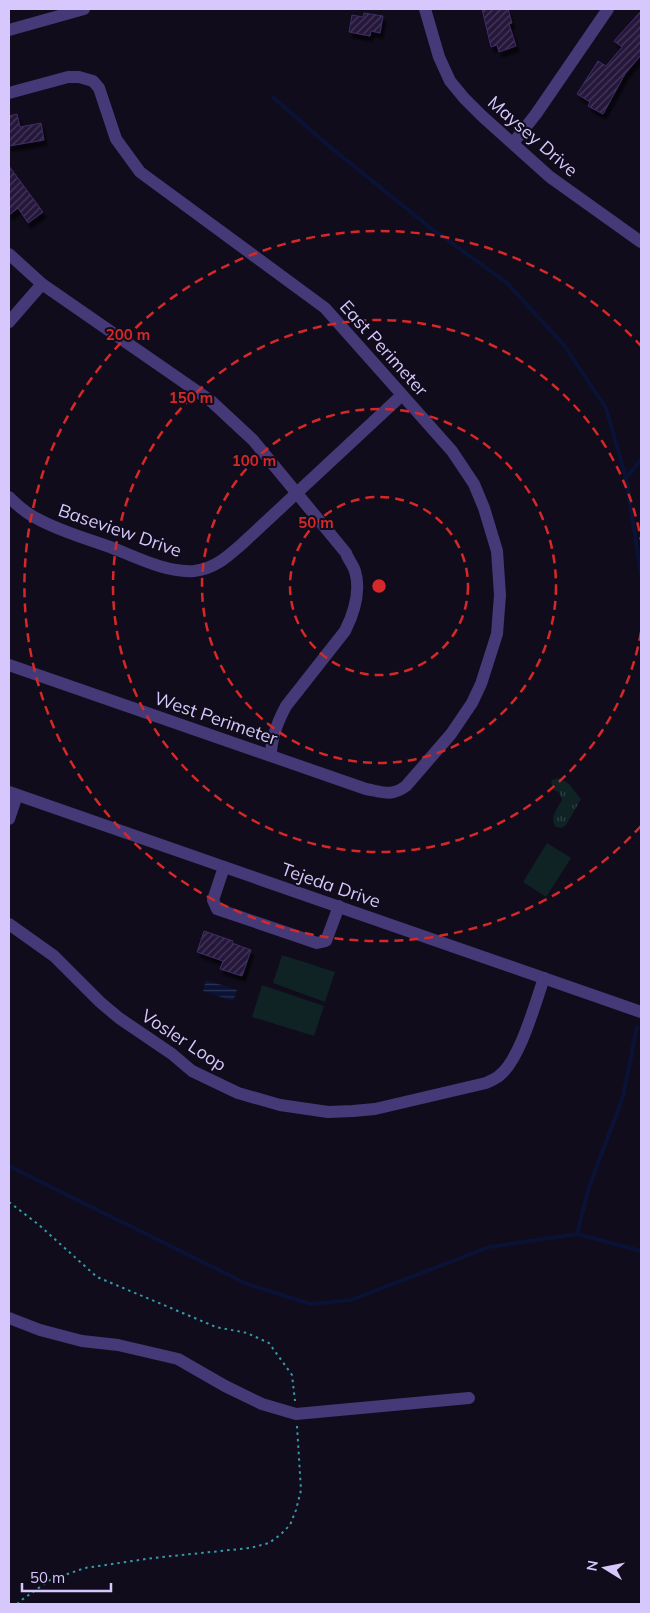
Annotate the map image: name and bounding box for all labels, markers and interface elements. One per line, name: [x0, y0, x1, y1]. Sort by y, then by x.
street label: Maysey Drive: [483, 91, 583, 181]
street label: East Perimeter: [335, 295, 433, 401]
text: 200 m: [106, 325, 150, 344]
text: 150 m: [169, 388, 213, 407]
text: 100 m: [232, 451, 276, 470]
street label: Baseview Drive: [55, 498, 185, 562]
text: 50 m: [298, 513, 334, 532]
centre of rings: [370, 577, 388, 595]
street label: West Perimeter: [151, 686, 281, 750]
street label: Tejeda Drive: [278, 857, 384, 913]
street label: Vosler Loop: [137, 1004, 231, 1076]
north arrow: [580, 1543, 630, 1593]
text: N: [582, 1559, 602, 1573]
scale bar: [22, 1560, 111, 1592]
text: 50 m: [30, 1568, 65, 1587]

